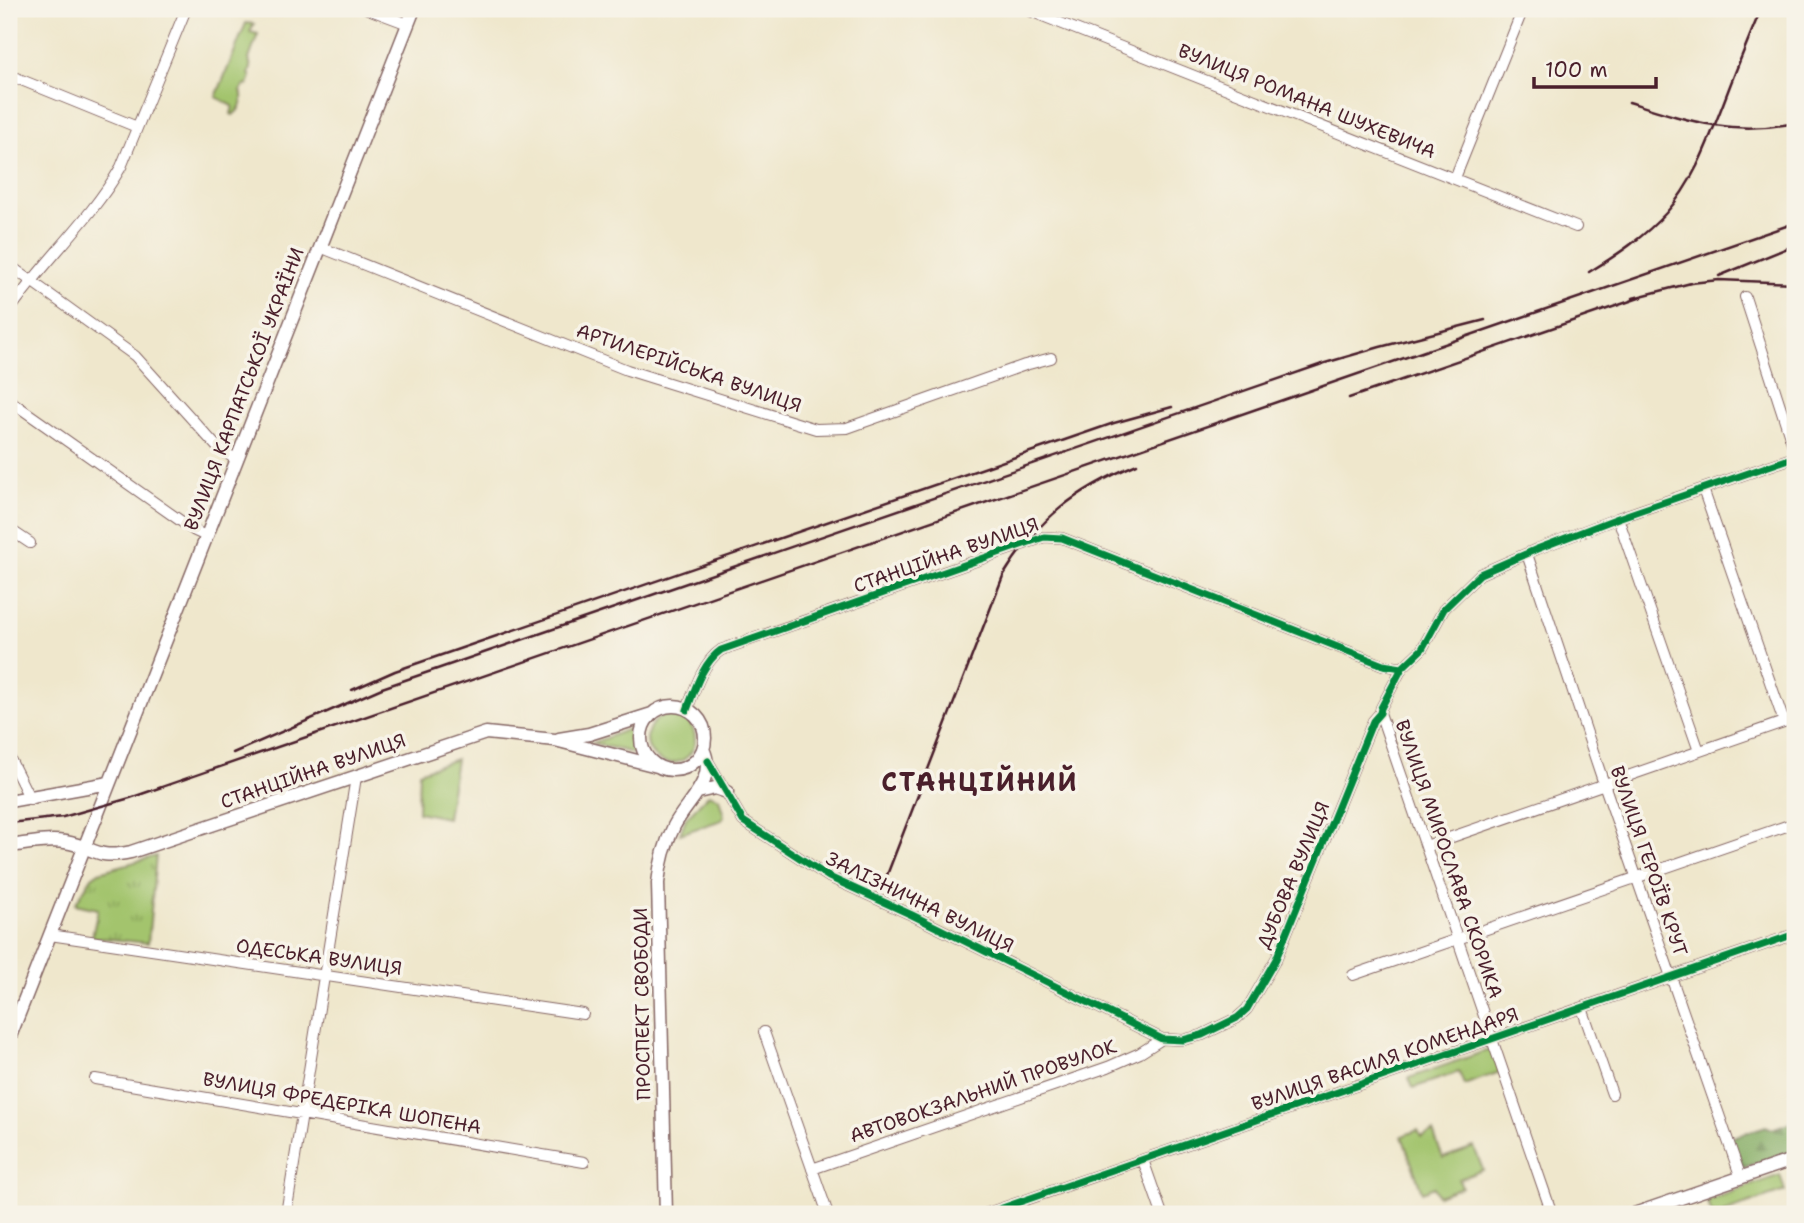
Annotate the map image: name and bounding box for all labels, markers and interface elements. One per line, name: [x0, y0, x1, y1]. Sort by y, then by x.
street label: ВУЛИЦЯ РОМАНА ШУХЕВИЧА: [1175, 38, 1440, 164]
scale bar: [1534, 46, 1657, 90]
text: 100 m: [1545, 56, 1608, 84]
street label: ВУЛИЦЯ КАРПАТСЬКОЇ УКРАЇНИ: [178, 244, 310, 534]
street label: АРТИЛЕРІЙСЬКА ВУЛИЦЯ: [573, 318, 805, 418]
street label: СТАНЦІЙНА ВУЛИЦЯ: [850, 512, 1042, 598]
street label: ВУЛИЦЯ МИРОСЛАВА СКОРИКА: [1389, 716, 1509, 1002]
street label: СТАНЦІЙНА ВУЛИЦЯ: [217, 728, 409, 814]
street label: ВУЛИЦЯ ГЕРОЇВ КРУТ: [1605, 762, 1693, 960]
district label: СТАНЦІЙНИЙ: [881, 764, 1079, 799]
street label: ДУБОВА ВУЛИЦЯ: [1251, 798, 1335, 952]
street label: ЗАЛІЗНИЧНА ВУЛИЦЯ: [822, 846, 1018, 958]
street label: ПРОСПЕКТ СВОБОДИ: [628, 907, 656, 1101]
street label: ОДЕСЬКА ВУЛИЦЯ: [234, 933, 404, 981]
street label: ВУЛИЦЯ ВАСИЛЯ КОМЕНДАРЯ: [1248, 1001, 1522, 1117]
street label: АВТОВОКЗАЛЬНИЙ ПРОВУЛОК: [846, 1033, 1120, 1149]
street label: ВУЛИЦЯ ФРЕДЕРІКА ШОПЕНА: [201, 1066, 483, 1140]

